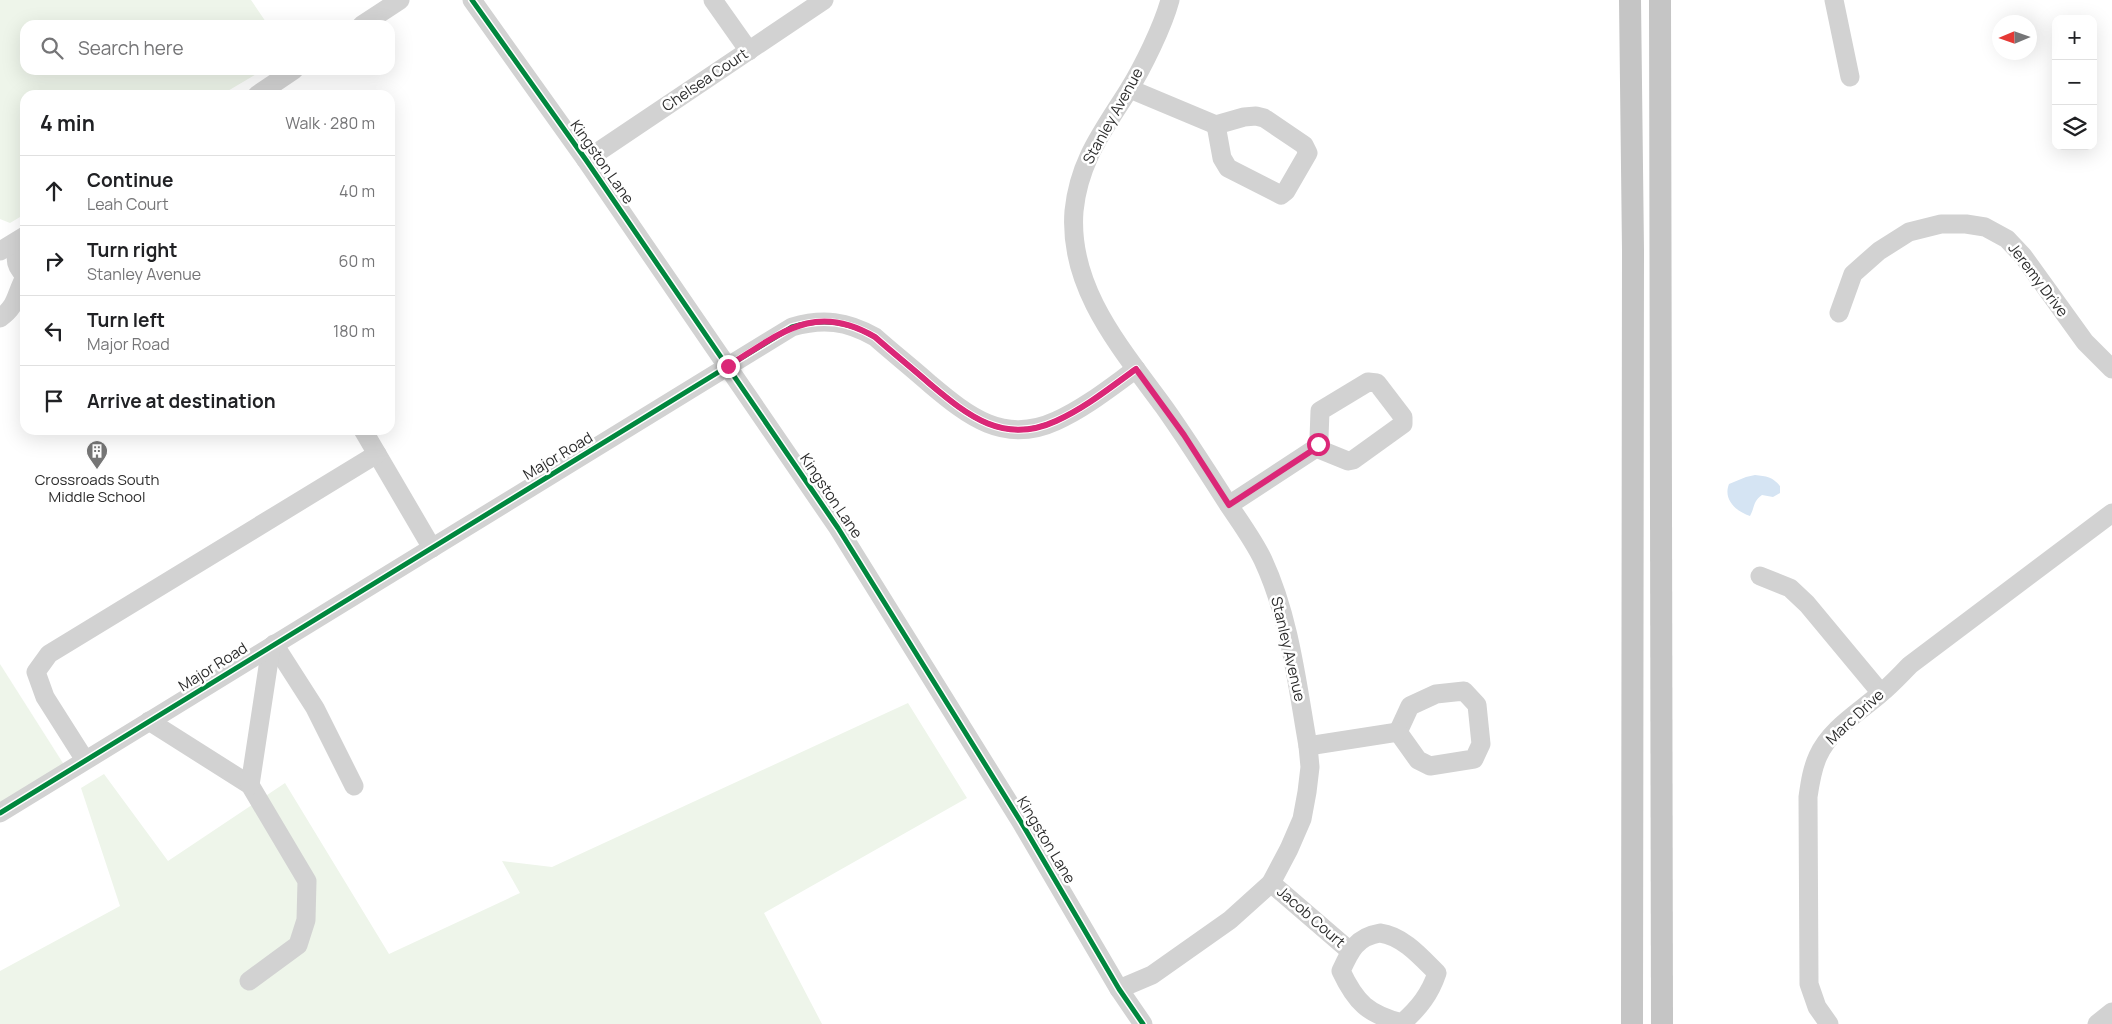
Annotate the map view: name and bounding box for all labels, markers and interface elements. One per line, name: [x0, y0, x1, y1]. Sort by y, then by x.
north arrow: [1992, 15, 2037, 60]
map controls: [2052, 15, 2097, 150]
button: +: [2052, 15, 2097, 60]
search box: [20, 20, 395, 75]
icon: search: [38, 34, 66, 62]
text: Search here: [78, 35, 184, 61]
street label: Chelsea Court: [658, 43, 752, 116]
button: −: [2052, 60, 2097, 105]
street label: Stanley Avenue: [1077, 64, 1148, 168]
button: layers: [2052, 105, 2097, 150]
text: 4 min: [40, 109, 95, 137]
text: Walk · 280 m: [285, 112, 375, 134]
street label: Kingston Lane: [566, 115, 639, 208]
text: Continue: [87, 167, 173, 193]
icon: ahead: [40, 177, 68, 205]
text: 40 m: [339, 180, 375, 202]
text: Leah Court: [87, 193, 169, 215]
text: Turn right: [87, 237, 177, 263]
street label: Jeremy Drive: [2004, 238, 2073, 321]
icon: right: [40, 247, 68, 275]
text: 60 m: [339, 250, 375, 272]
text: Stanley Avenue: [87, 263, 201, 285]
text: Turn left: [87, 307, 165, 333]
icon: left: [40, 317, 68, 345]
text: 180 m: [333, 320, 375, 342]
text: Major Road: [87, 333, 170, 355]
route end: [717, 355, 740, 378]
icon: arrive: [40, 387, 68, 415]
text: Arrive at destination: [87, 388, 276, 414]
street label: Major Road: [519, 427, 596, 485]
route start: [1307, 433, 1330, 456]
building icon: Crossroads South Middle School: [85, 439, 109, 470]
street label: Kingston Lane: [795, 449, 868, 542]
place label: Crossroads South Middle School: [35, 469, 159, 507]
street label: Stanley Avenue: [1266, 594, 1311, 704]
street label: Major Road: [174, 637, 251, 696]
street label: Marc Drive: [1821, 684, 1889, 749]
street label: Kingston Lane: [1012, 792, 1081, 887]
street label: Jacob Court: [1273, 881, 1350, 952]

